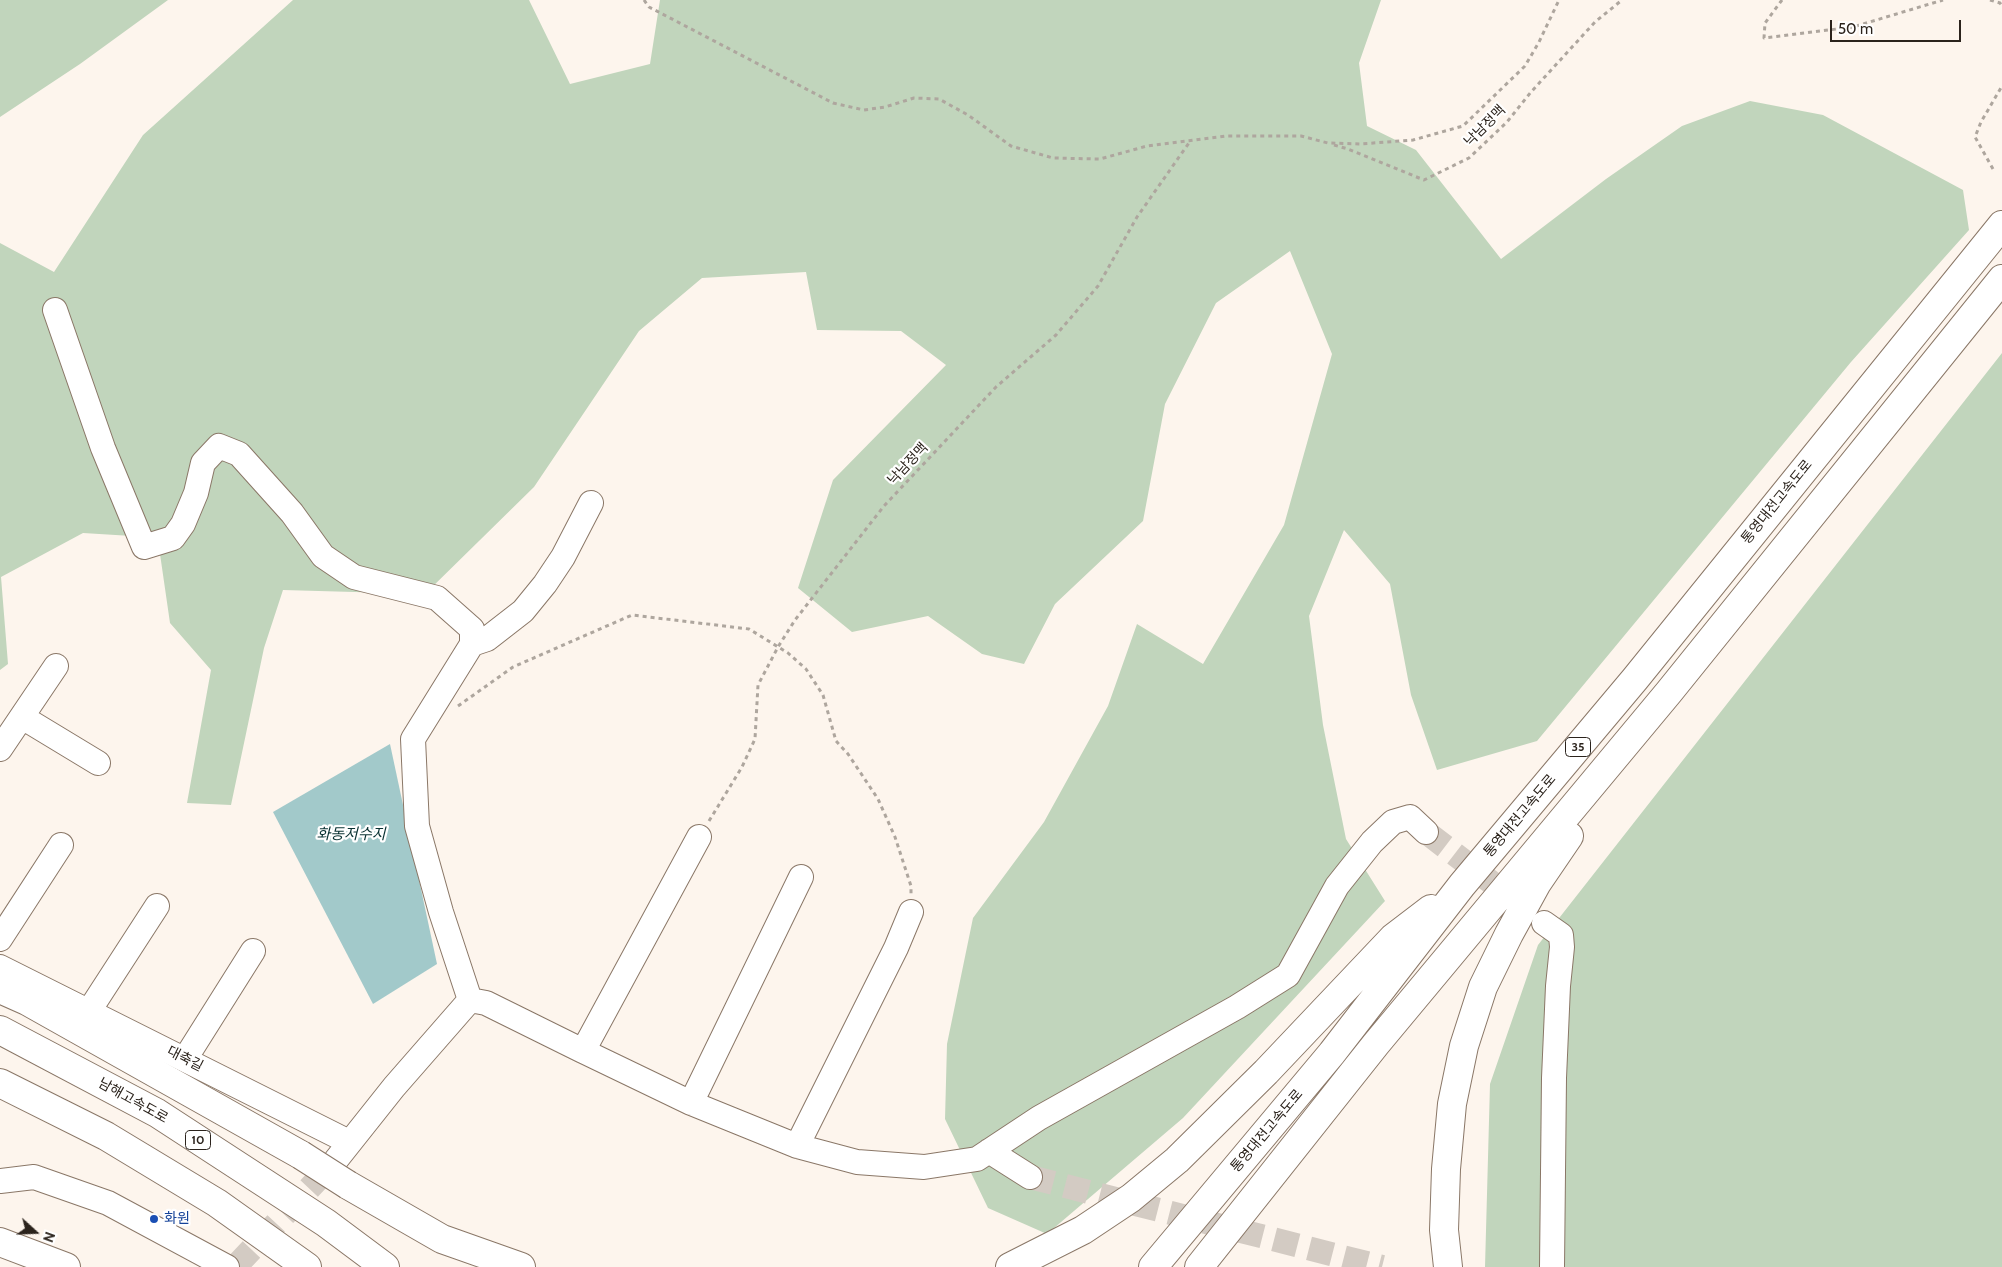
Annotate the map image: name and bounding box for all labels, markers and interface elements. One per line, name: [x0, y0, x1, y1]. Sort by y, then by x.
scale bar: [1832, 10, 1963, 42]
text: 50 m: [1838, 20, 1873, 38]
street label: 낙남정맥: [1461, 102, 1509, 150]
street label: 낙남정맥: [884, 439, 932, 489]
street label: 통영대전고속도로: [1738, 457, 1816, 547]
road number: 35: [1566, 738, 1590, 756]
street label: 통영대전고속도로: [1480, 771, 1560, 861]
water label: 화동저수지: [317, 826, 385, 844]
street label: 대축길: [164, 1043, 206, 1075]
street label: 남해고속도로: [95, 1075, 171, 1127]
street label: 통영대전고속도로: [1227, 1086, 1307, 1176]
road number: 10: [186, 1130, 210, 1150]
north arrow: [10, 1207, 60, 1257]
place label: 화원: [164, 1211, 190, 1227]
marker: 화원: [148, 1213, 160, 1225]
text: N: [39, 1229, 59, 1245]

